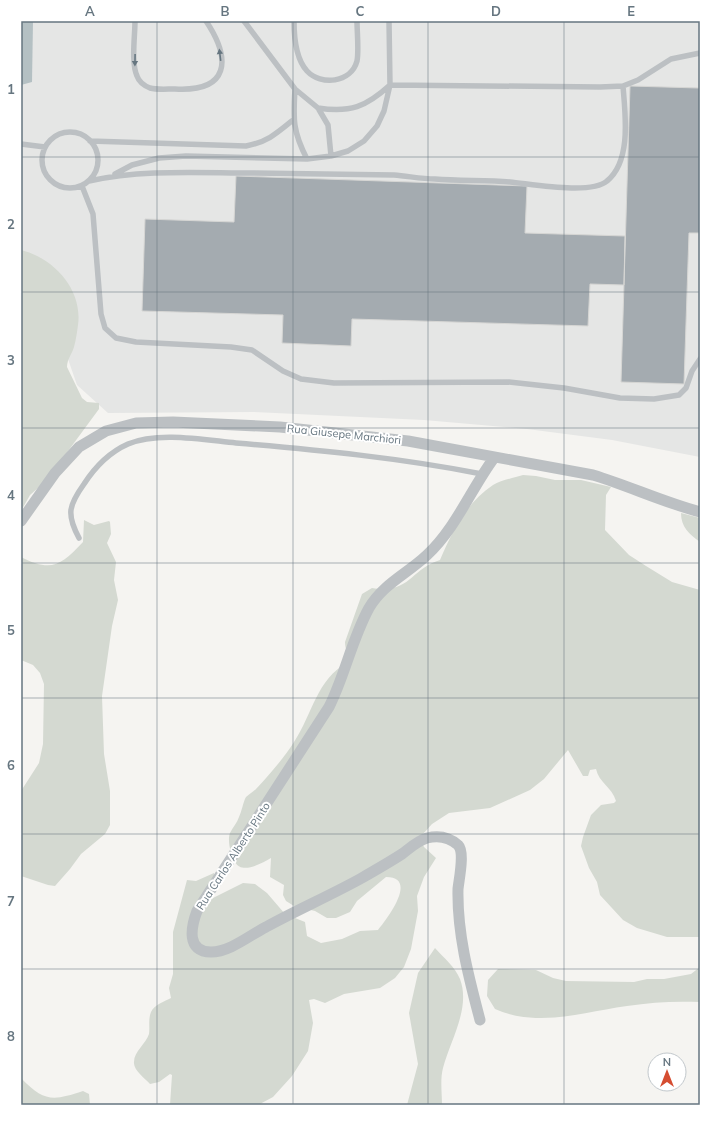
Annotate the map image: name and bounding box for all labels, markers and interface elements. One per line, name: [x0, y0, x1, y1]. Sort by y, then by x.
text: A: [85, 3, 95, 19]
text: B: [221, 3, 230, 19]
text: C: [356, 3, 365, 19]
text: D: [491, 3, 501, 19]
text: E: [627, 3, 635, 19]
one-way arrow: [217, 49, 223, 61]
one-way arrow: [132, 54, 138, 67]
text: 1: [7, 81, 15, 97]
text: 2: [7, 216, 15, 232]
text: 3: [7, 352, 15, 368]
street label: Rua Giusepe Marchiori: [286, 421, 402, 447]
text: 4: [7, 487, 15, 503]
text: 5: [7, 622, 15, 638]
text: 6: [7, 757, 15, 773]
street label: Rua Carlos Alberto Pinto: [193, 800, 273, 912]
text: 7: [7, 893, 15, 909]
text: 8: [7, 1028, 15, 1044]
north arrow: [647, 1052, 687, 1092]
text: N: [663, 1055, 671, 1069]

